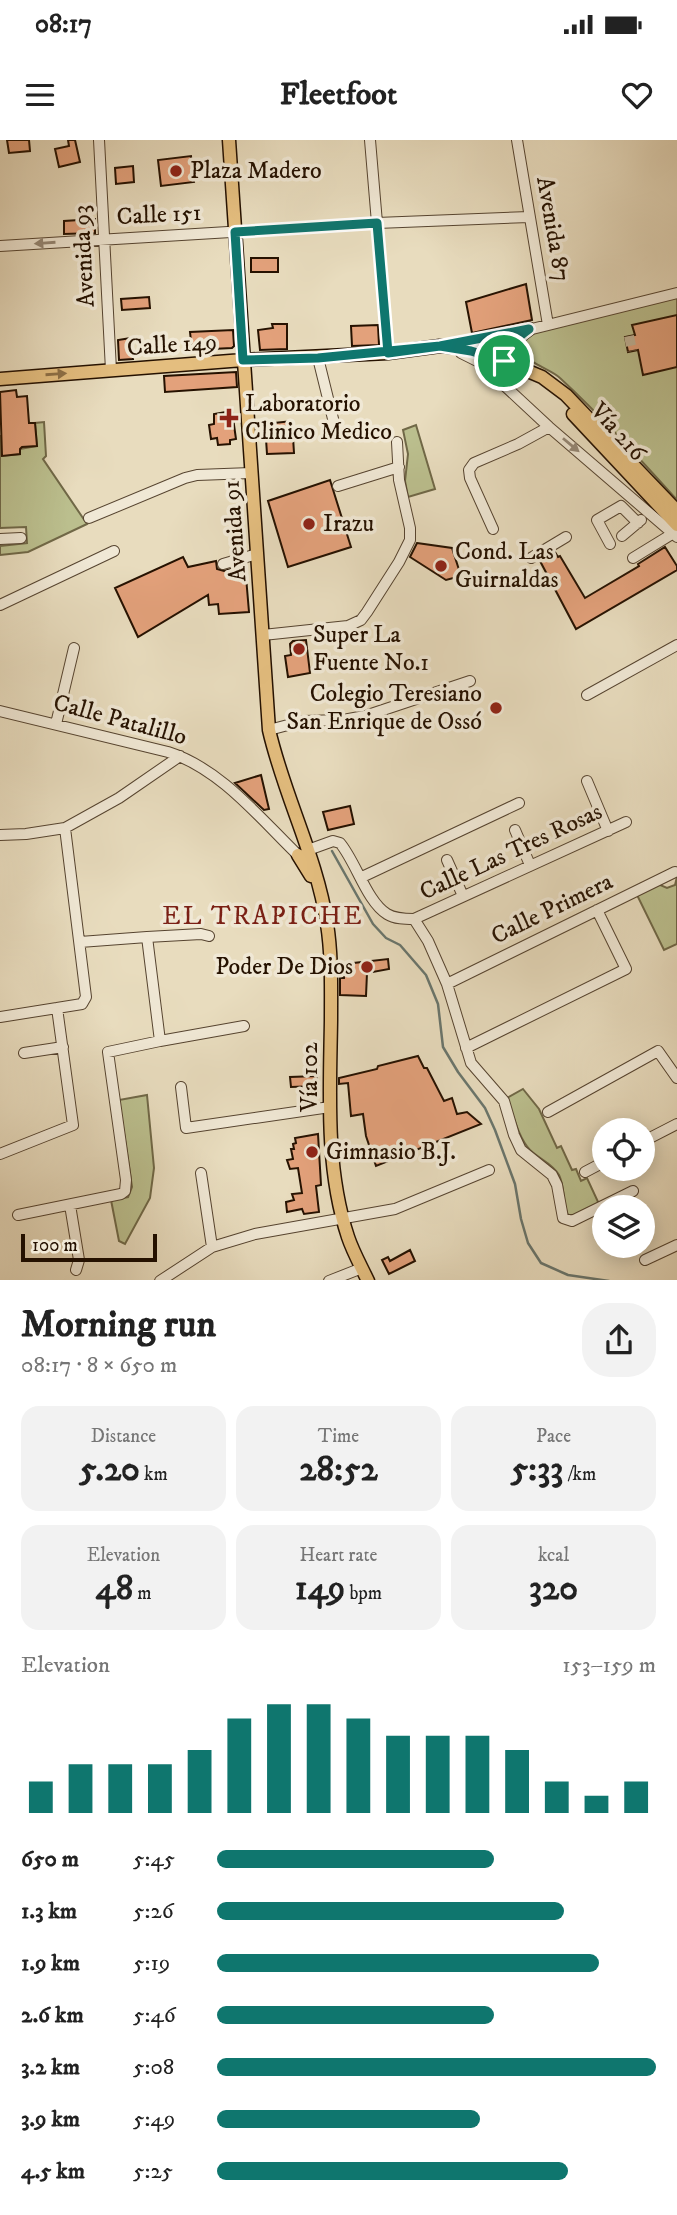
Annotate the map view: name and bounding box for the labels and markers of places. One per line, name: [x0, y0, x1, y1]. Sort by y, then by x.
place label: Plaza Madero: [190, 156, 322, 186]
marker: Plaza Madero: [168, 163, 184, 179]
pin: [474, 331, 534, 391]
place label: Laboratorio Clinico Medico: [245, 389, 392, 447]
marker: Laboratorio Clinico Medico: [219, 408, 239, 428]
place label: Irazu: [323, 509, 374, 539]
marker: Irazu: [301, 516, 317, 532]
place label: Cond. Las Guirnaldas: [455, 537, 559, 595]
marker: Cond. Las Guirnaldas: [433, 558, 449, 574]
place label: Super La Fuente No.1: [313, 620, 429, 678]
marker: Super La Fuente No.1: [291, 641, 307, 657]
place label: Colegio Teresiano San Enrique de Ossó: [287, 679, 482, 737]
marker: Colegio Teresiano San Enrique de Ossó: [488, 700, 504, 716]
place label: Poder De Dios: [215, 952, 353, 982]
marker: Poder De Dios: [359, 959, 375, 975]
place label: Gimnasio B.J.: [326, 1137, 456, 1167]
marker: Gimnasio B.J.: [304, 1144, 320, 1160]

